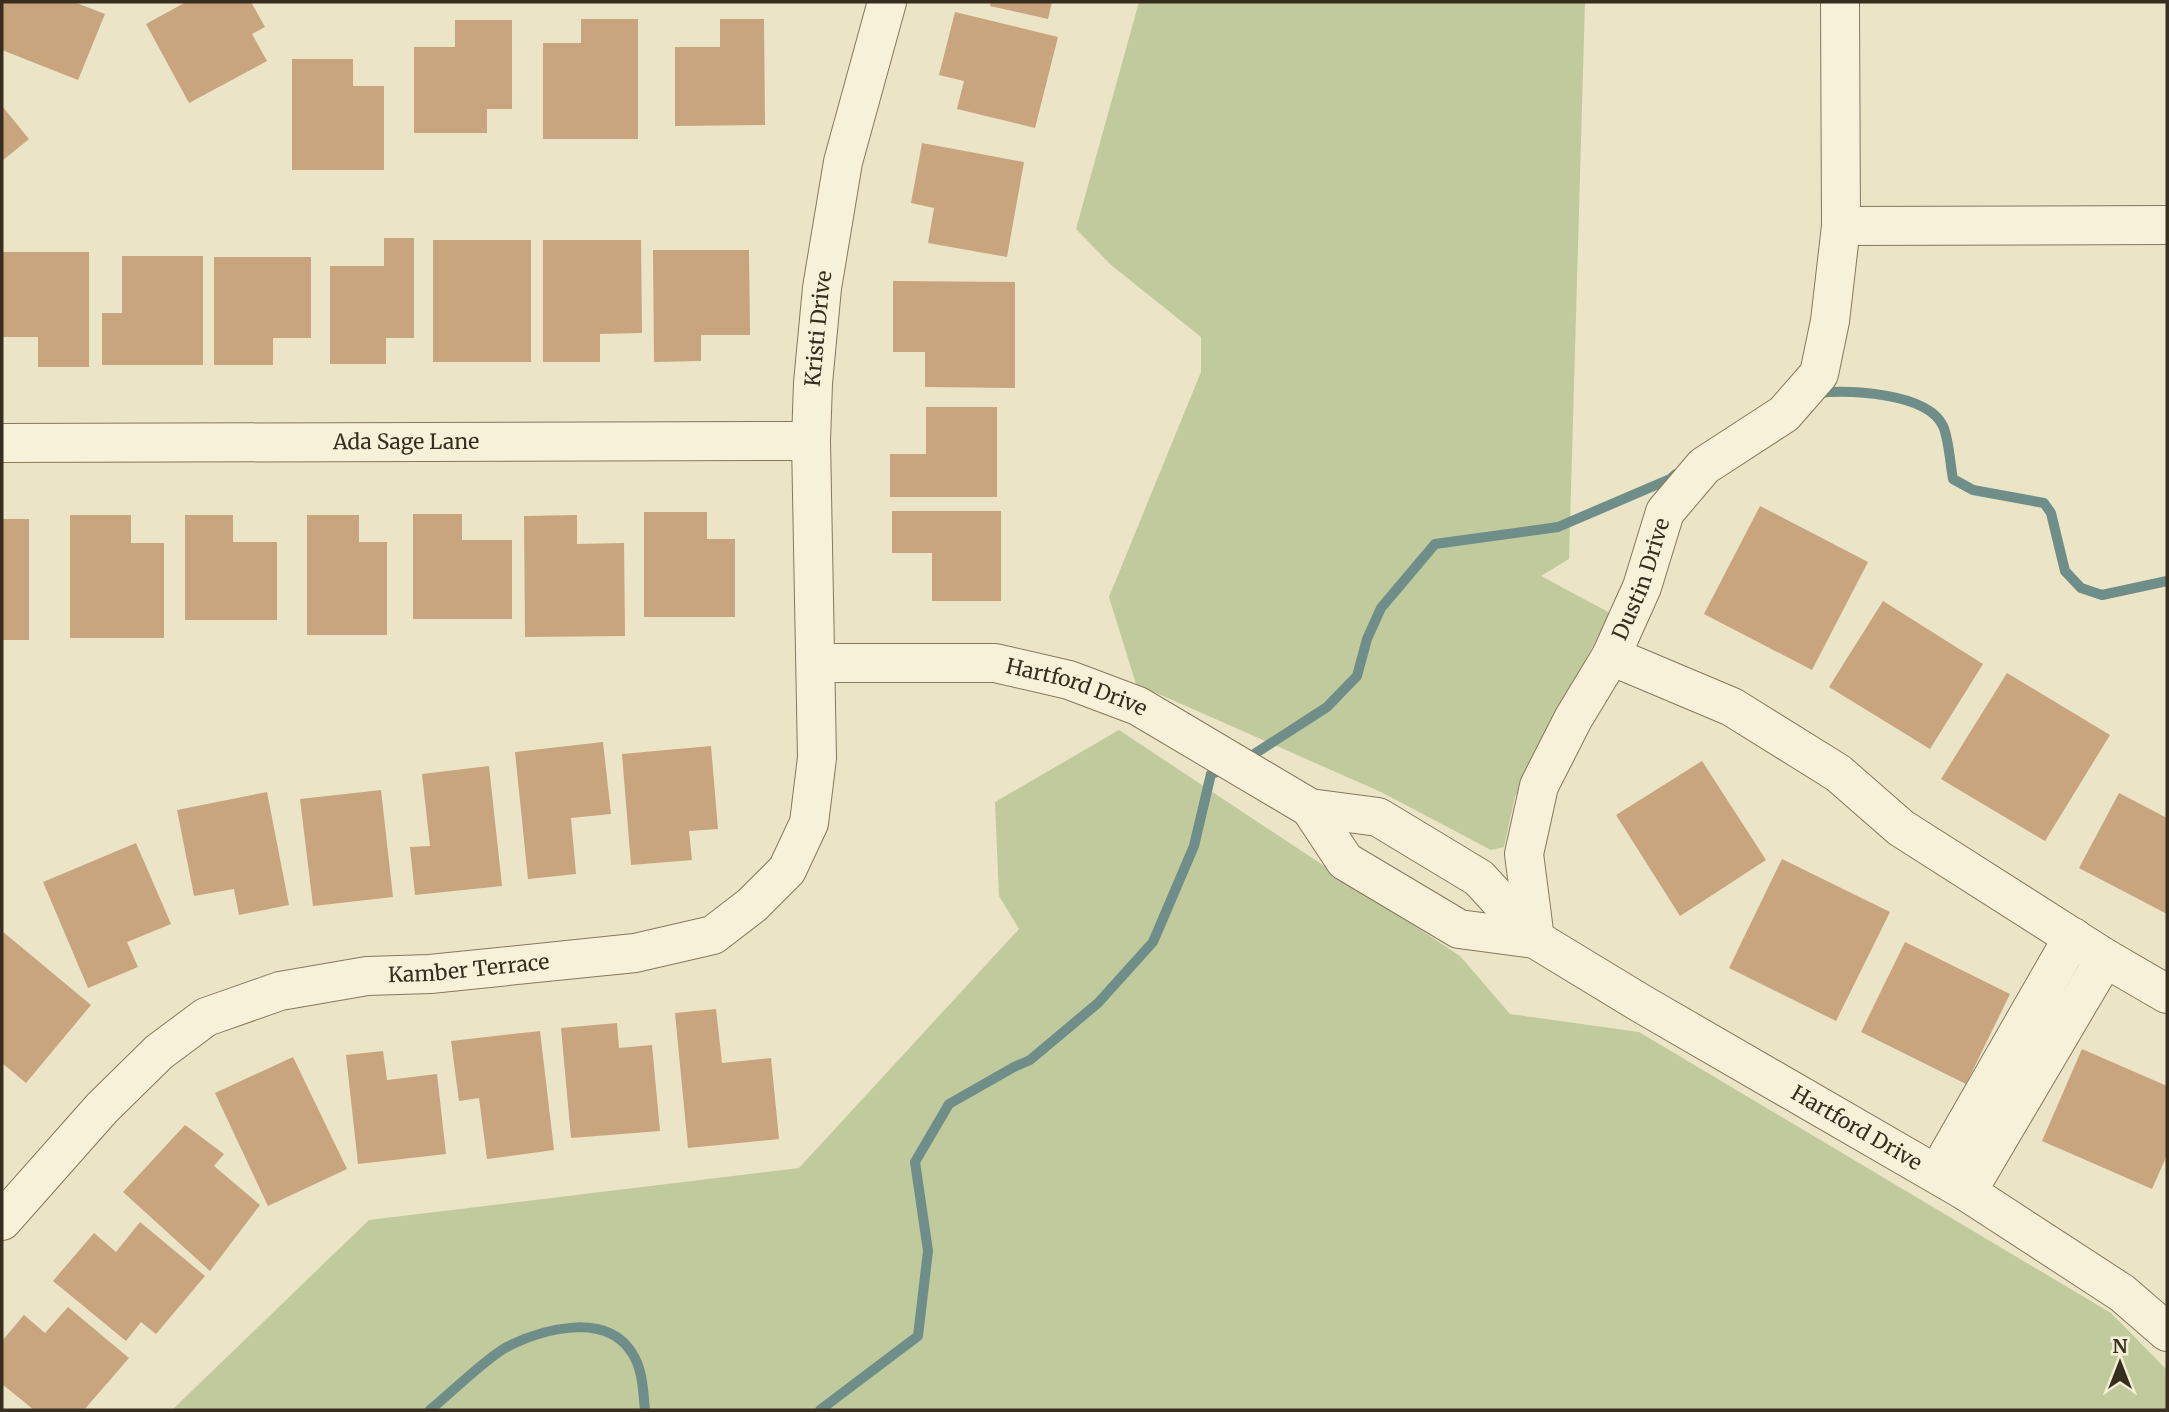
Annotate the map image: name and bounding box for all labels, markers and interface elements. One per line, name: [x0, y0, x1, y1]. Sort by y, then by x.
street label: Kristi Drive: [799, 269, 838, 388]
street label: Ada Sage Lane: [332, 428, 479, 455]
street label: Dustin Drive: [1606, 515, 1675, 644]
street label: Hartford Drive: [1003, 652, 1153, 722]
street label: Kamber Terrace: [387, 948, 551, 988]
street label: Hartford Drive: [1786, 1079, 1927, 1176]
north arrow: [2085, 1328, 2155, 1398]
text: N: [2112, 1334, 2128, 1358]

